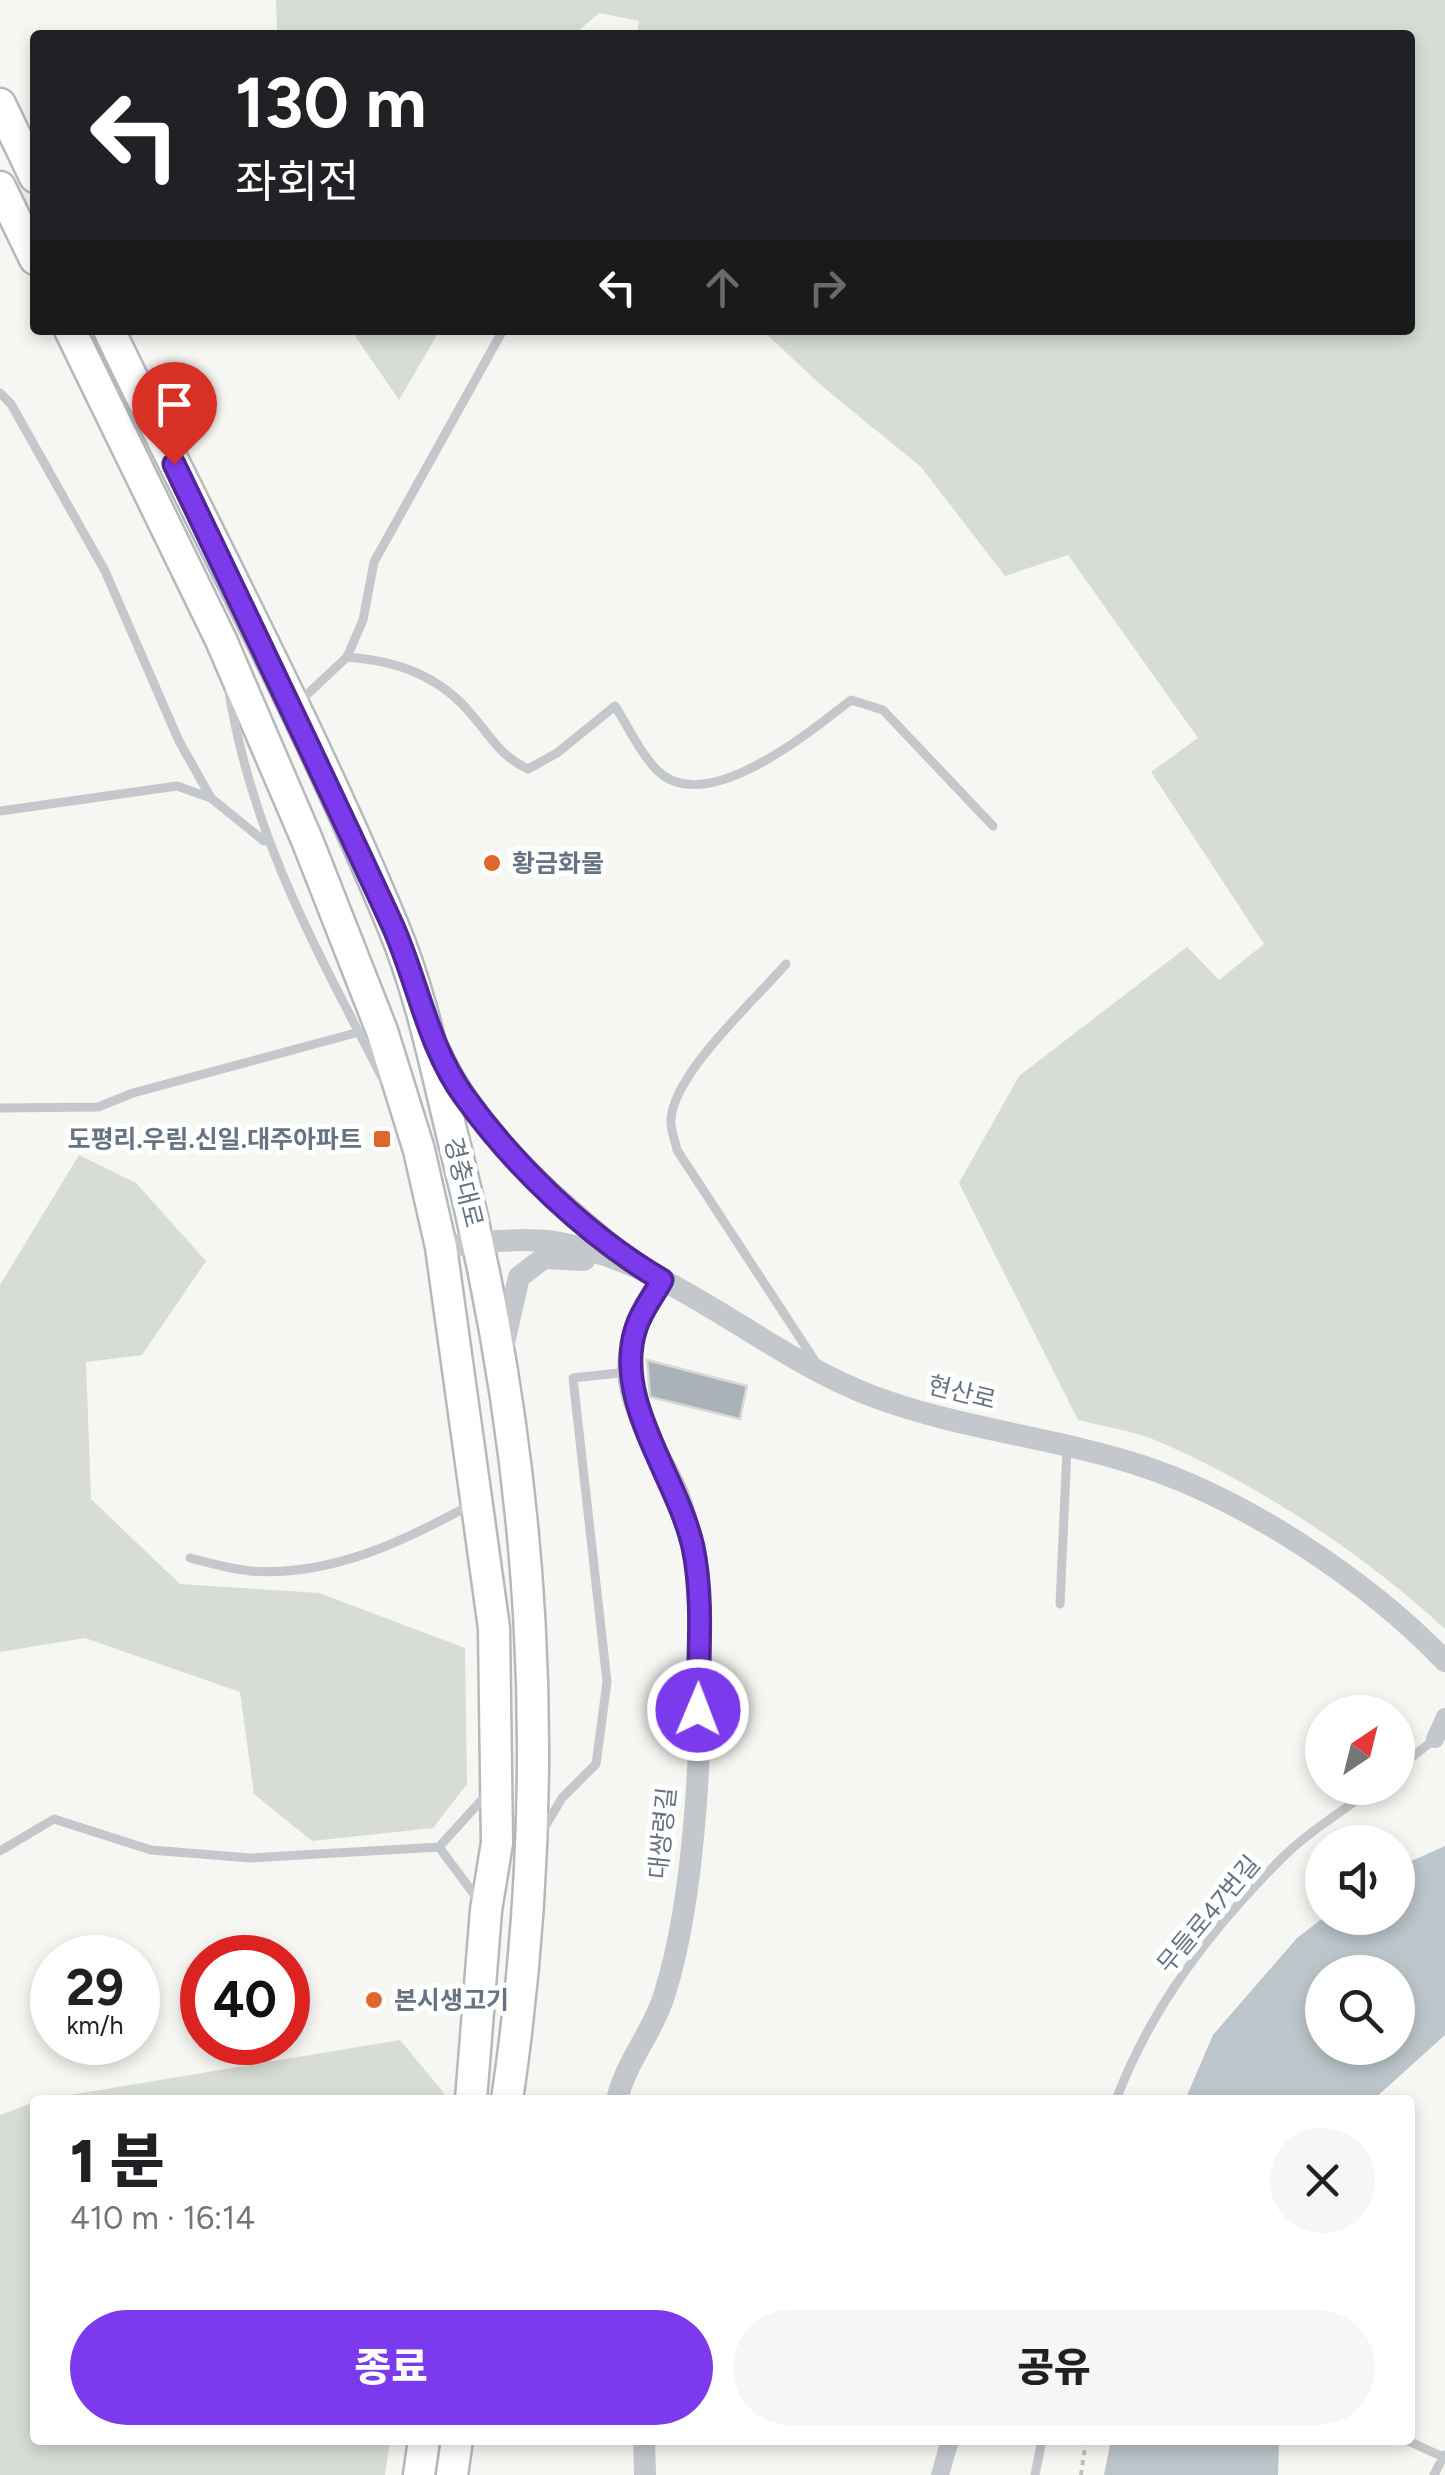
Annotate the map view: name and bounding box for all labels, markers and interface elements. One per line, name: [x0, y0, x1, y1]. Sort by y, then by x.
text: 130 m: [235, 60, 427, 145]
icon: left: [70, 70, 200, 200]
text: 좌회전: [235, 154, 359, 208]
icon: left: [590, 260, 645, 315]
icon: ahead: [695, 260, 750, 315]
icon: right: [800, 260, 855, 315]
pin: [132, 362, 217, 465]
icon: arrive: [147, 377, 202, 432]
place label: 황금화물: [512, 848, 604, 878]
marker: 황금화물: [481, 852, 503, 874]
place label: 도평리.우림.신일.대주아파트: [67, 1124, 362, 1154]
marker: 도평리.우림.신일.대주아파트: [371, 1128, 393, 1150]
street label: 경충대로: [438, 1134, 490, 1230]
street label: 현산로: [925, 1369, 999, 1415]
position arrow: [646, 1658, 750, 1762]
north arrow: [1305, 1695, 1415, 1805]
map controls: [1305, 1695, 1415, 2065]
street label: 대쌍령길: [642, 1786, 682, 1880]
button: sound: [1305, 1825, 1415, 1935]
street label: 무들로47번길: [1150, 1849, 1266, 1979]
speed limit sign: 40: [180, 1935, 310, 2065]
button: search: [1305, 1955, 1415, 2065]
text: 29: [66, 1957, 124, 2018]
place label: 본시생고기: [394, 1985, 509, 2015]
marker: 본시생고기: [363, 1989, 385, 2011]
text: km/h: [66, 2010, 124, 2040]
text: 1 분: [70, 2125, 165, 2197]
button: close: [1270, 2128, 1375, 2233]
text: 410 m · 16:14: [70, 2199, 255, 2237]
button: 종료: [70, 2310, 713, 2425]
button: 공유: [733, 2310, 1375, 2425]

